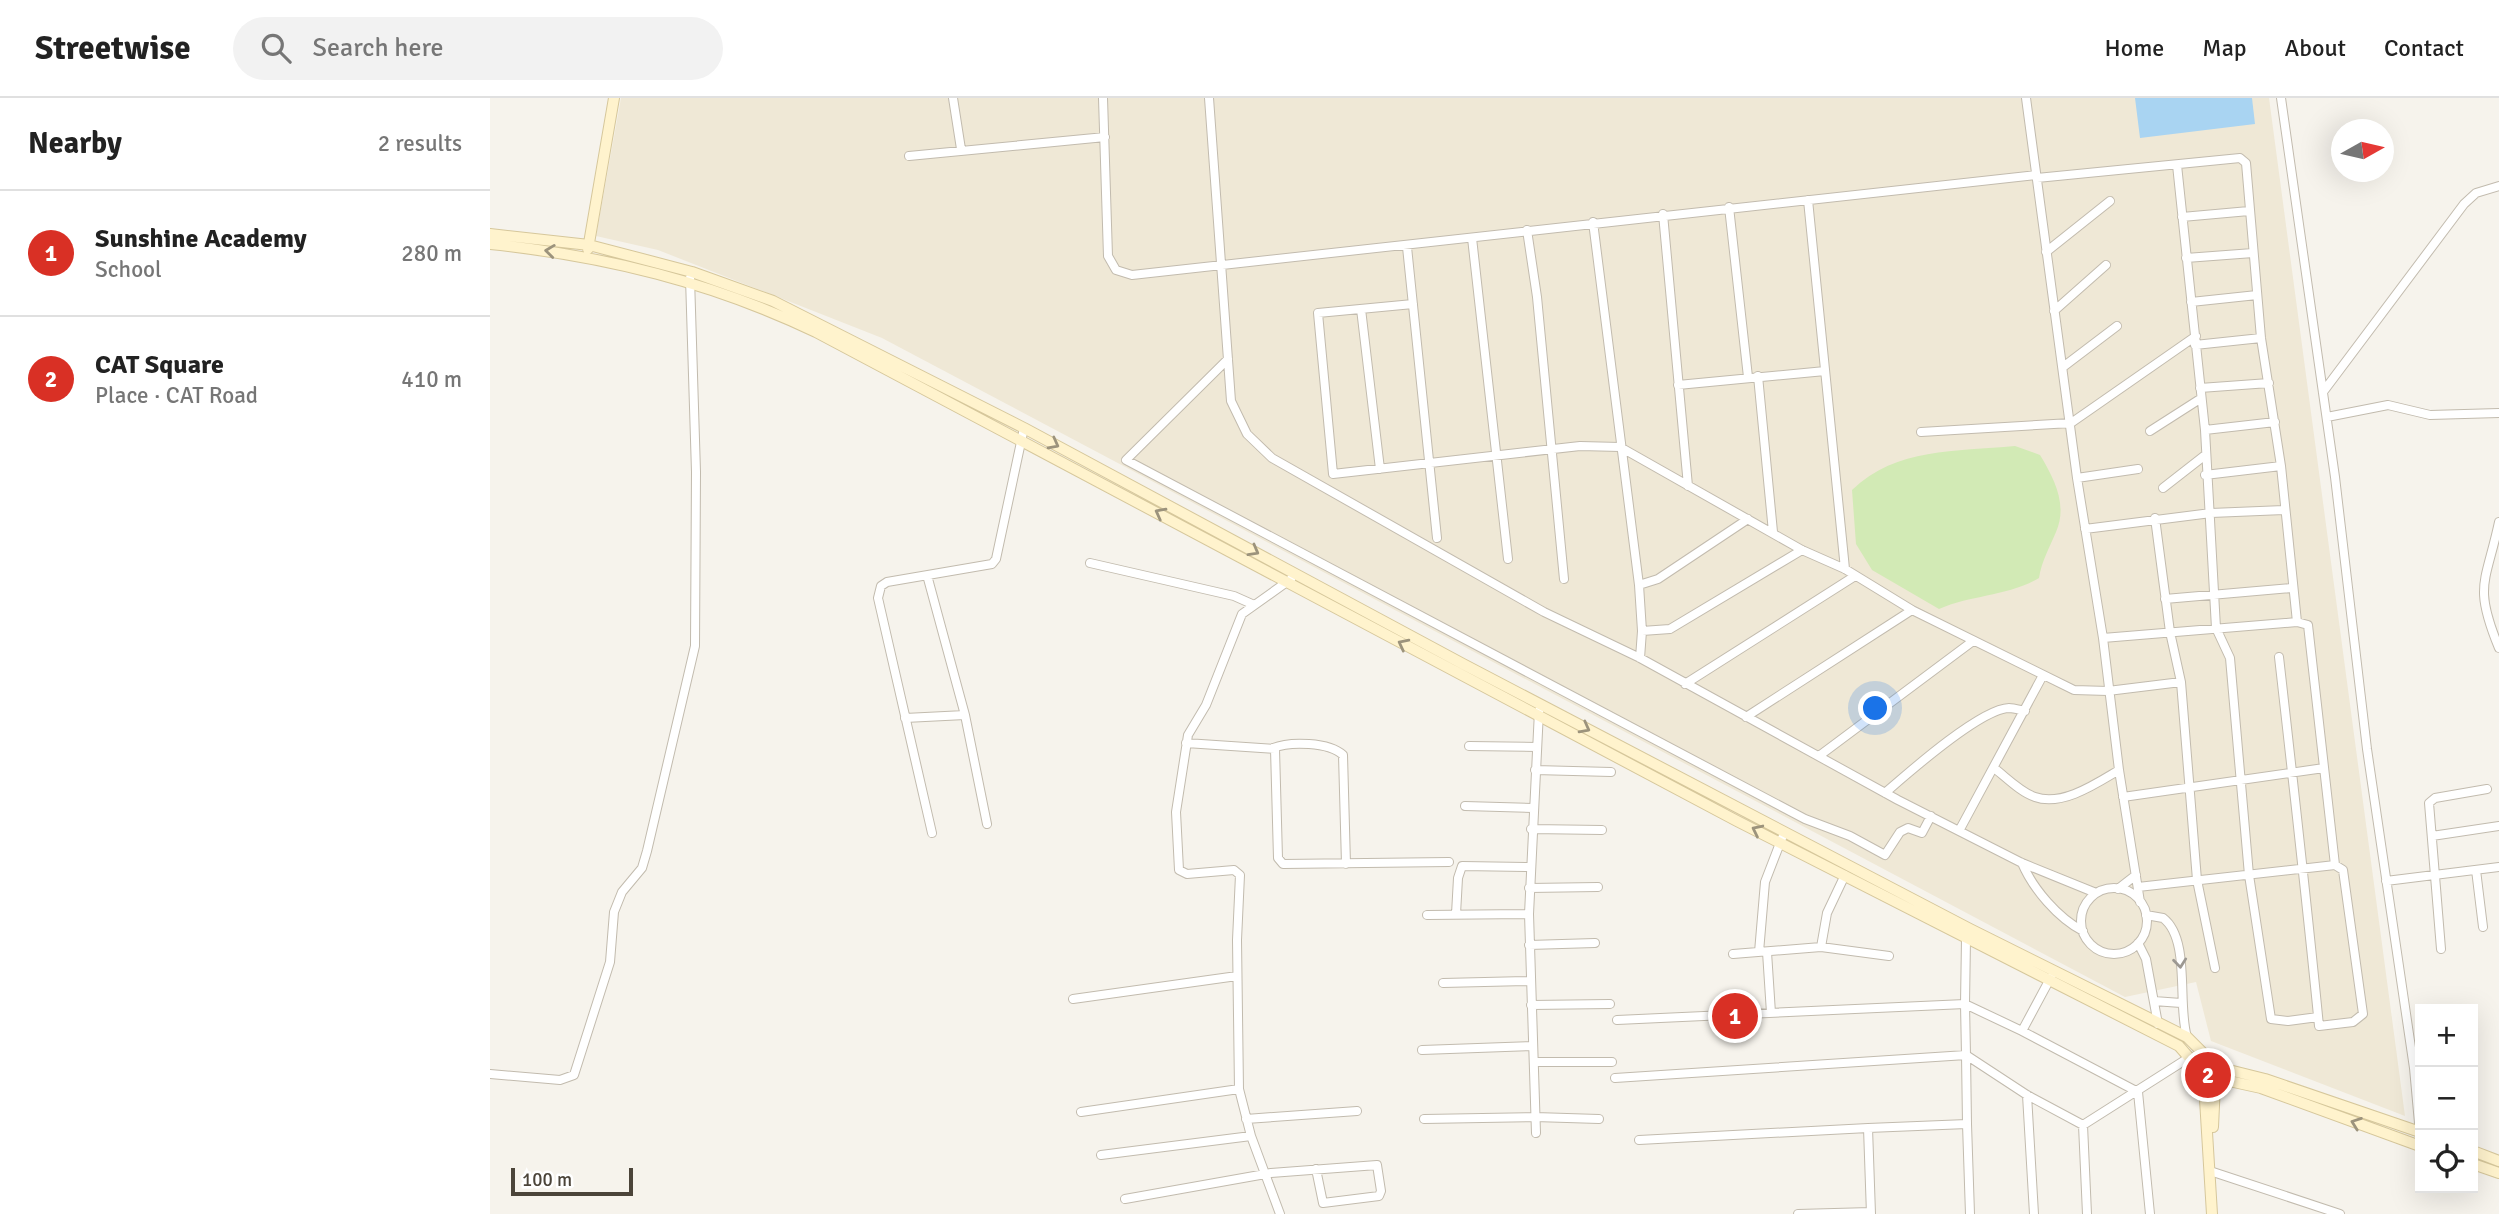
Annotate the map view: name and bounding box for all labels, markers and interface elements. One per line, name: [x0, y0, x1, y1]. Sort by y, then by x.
search box: [233, 17, 723, 80]
text: Streetwise: [35, 28, 191, 69]
icon: search: [257, 29, 295, 67]
text: Search here: [313, 32, 444, 64]
text: Home: [2104, 33, 2164, 63]
text: Map: [2202, 33, 2247, 63]
text: About: [2285, 33, 2346, 63]
text: Contact: [2384, 33, 2464, 63]
north arrow: [2331, 119, 2394, 182]
text: Nearby: [28, 125, 122, 162]
text: 2 results: [378, 129, 462, 158]
text: Sunshine Academy: [95, 223, 307, 255]
text: 1: [45, 239, 57, 268]
text: 280 m: [401, 239, 462, 268]
one-way arrow: [544, 243, 555, 258]
text: School: [95, 255, 162, 284]
text: CAT Square: [95, 349, 224, 381]
text: 2: [45, 365, 57, 394]
text: 410 m: [401, 365, 462, 394]
text: Place · CAT Road: [95, 381, 258, 410]
one-way arrow: [1047, 435, 1059, 449]
one-way arrow: [1155, 508, 1167, 521]
one-way arrow: [1247, 543, 1260, 557]
one-way arrow: [1398, 639, 1411, 653]
your location: [1858, 691, 1892, 725]
one-way arrow: [1578, 719, 1590, 733]
one-way arrow: [1752, 824, 1764, 838]
one-way arrow: [2172, 958, 2187, 969]
pin: 1: [1712, 990, 1758, 1042]
map controls: [2415, 1004, 2478, 1193]
button: +: [2415, 1004, 2478, 1067]
pin: 2: [2185, 1049, 2231, 1101]
button: −: [2415, 1067, 2478, 1130]
one-way arrow: [2351, 1117, 2363, 1131]
button: locate: [2415, 1130, 2478, 1193]
scale bar: [511, 1165, 634, 1197]
text: 100 m: [522, 1168, 572, 1192]

